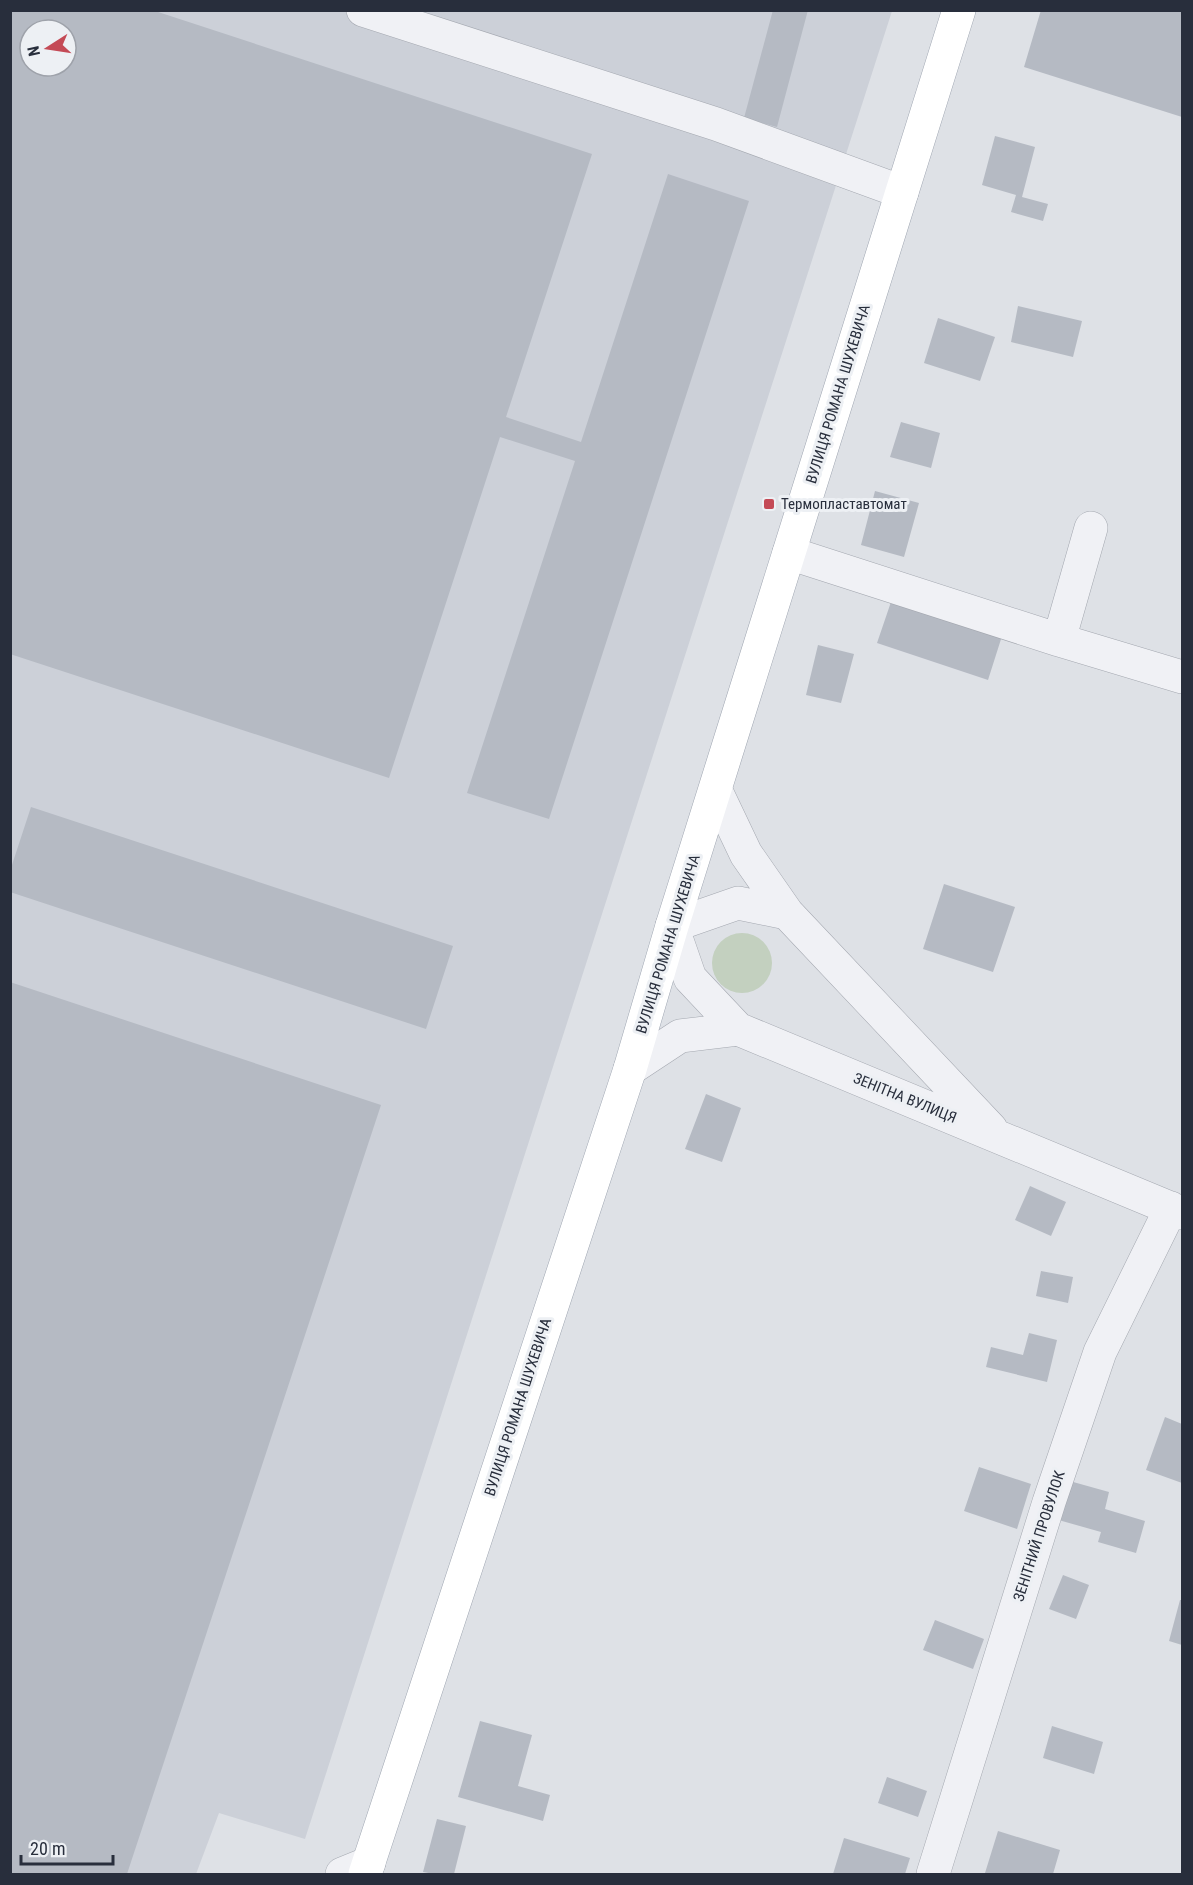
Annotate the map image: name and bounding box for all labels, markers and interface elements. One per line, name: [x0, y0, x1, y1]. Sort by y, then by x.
north arrow: [18, 18, 78, 78]
text: N: [24, 44, 44, 58]
street label: ВУЛИЦЯ РОМАНА ШУХЕВИЧА: [802, 302, 874, 486]
place label: Термопластавтомат: [781, 495, 907, 513]
marker: Термопластавтомат: [762, 497, 776, 511]
street label: ВУЛИЦЯ РОМАНА ШУХЕВИЧА: [632, 852, 704, 1036]
street label: ЗЕНІТНА ВУЛИЦЯ: [851, 1069, 959, 1127]
street label: ВУЛИЦЯ РОМАНА ШУХЕВИЧА: [481, 1315, 555, 1498]
street label: ЗЕНІТНИЙ ПРОВУЛОК: [1009, 1468, 1069, 1604]
scale bar: [21, 1828, 112, 1866]
text: 20 m: [30, 1838, 65, 1859]

